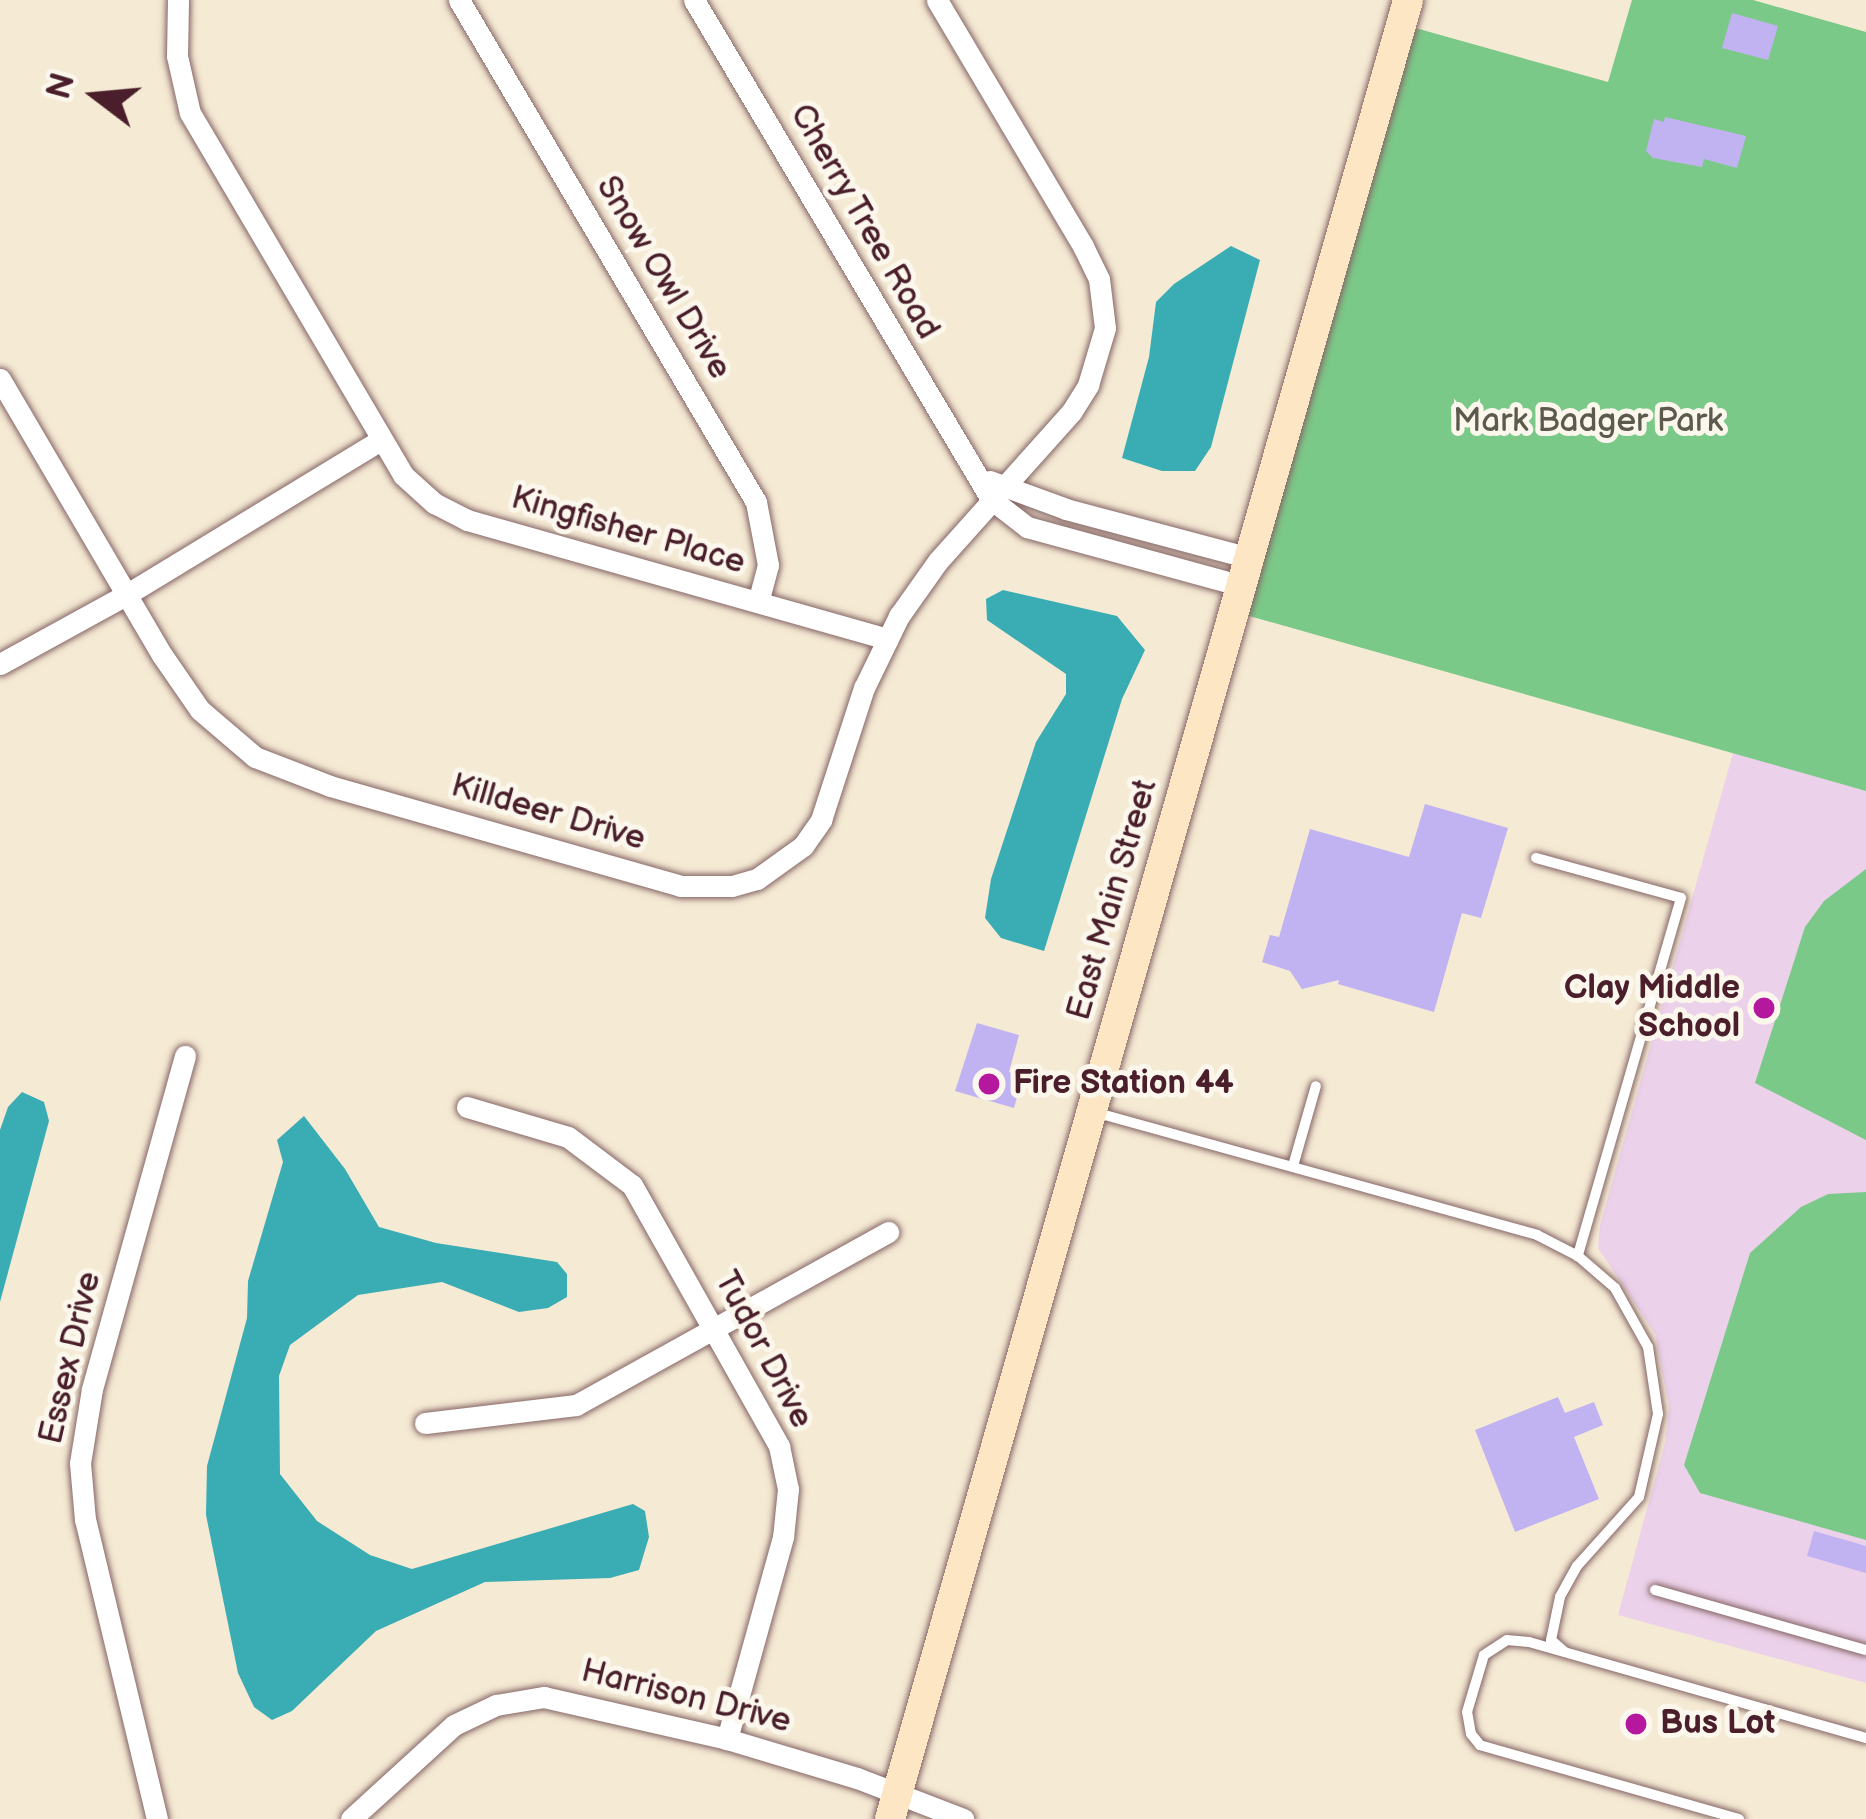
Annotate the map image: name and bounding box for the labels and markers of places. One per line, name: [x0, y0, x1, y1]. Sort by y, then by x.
place label: Clay Middle School: [1563, 969, 1740, 1047]
marker: Clay Middle School: [1751, 995, 1777, 1021]
place label: Fire Station 44: [1013, 1064, 1234, 1104]
marker: Fire Station 44: [976, 1071, 1002, 1097]
place label: Bus Lot: [1660, 1704, 1775, 1744]
marker: Bus Lot: [1623, 1711, 1649, 1737]

